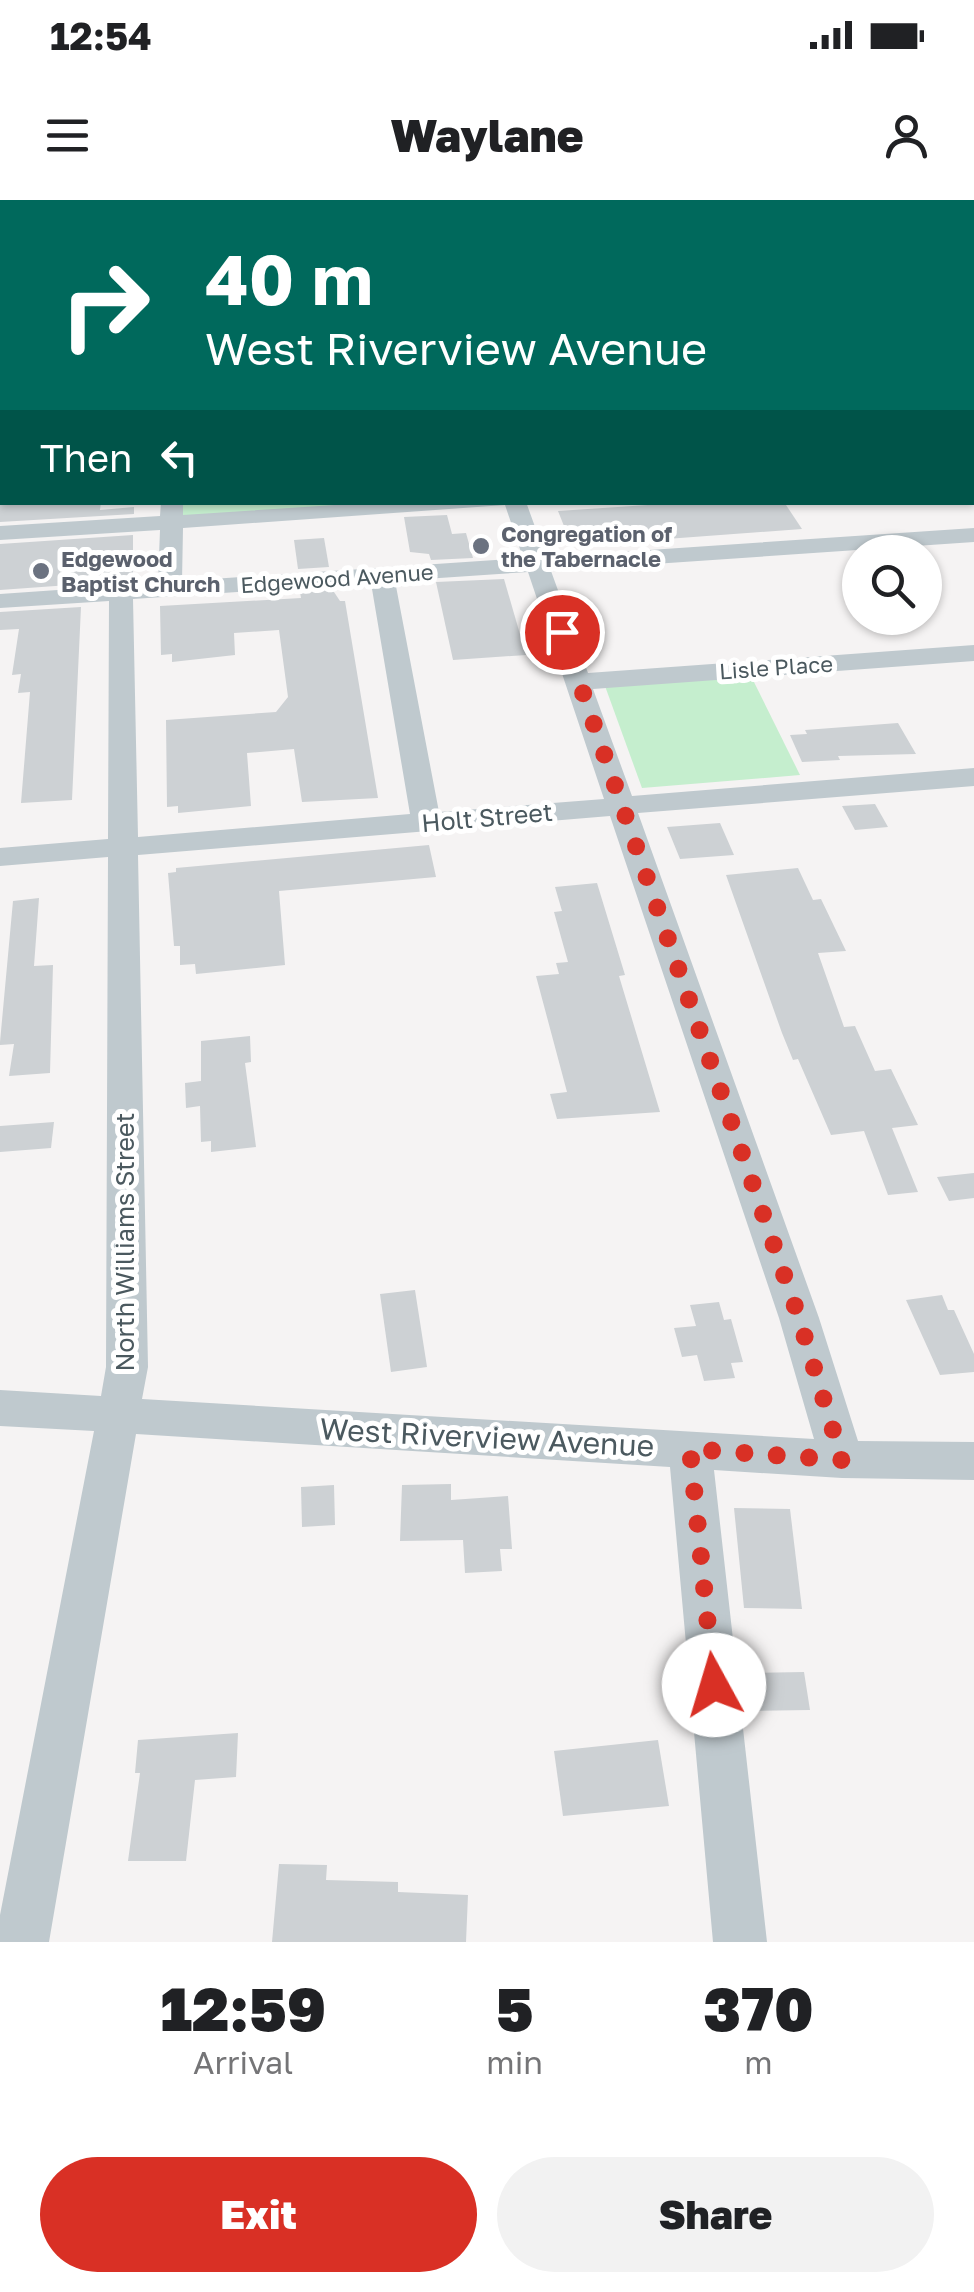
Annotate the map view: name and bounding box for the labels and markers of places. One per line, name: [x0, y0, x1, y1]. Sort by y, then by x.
place label: Congregation of the Tabernacle: [501, 520, 672, 572]
marker: Congregation of the Tabernacle: [470, 535, 492, 557]
place label: Edgewood Baptist Church: [61, 545, 220, 597]
marker: Edgewood Baptist Church: [30, 560, 52, 582]
pin: [520, 590, 605, 675]

